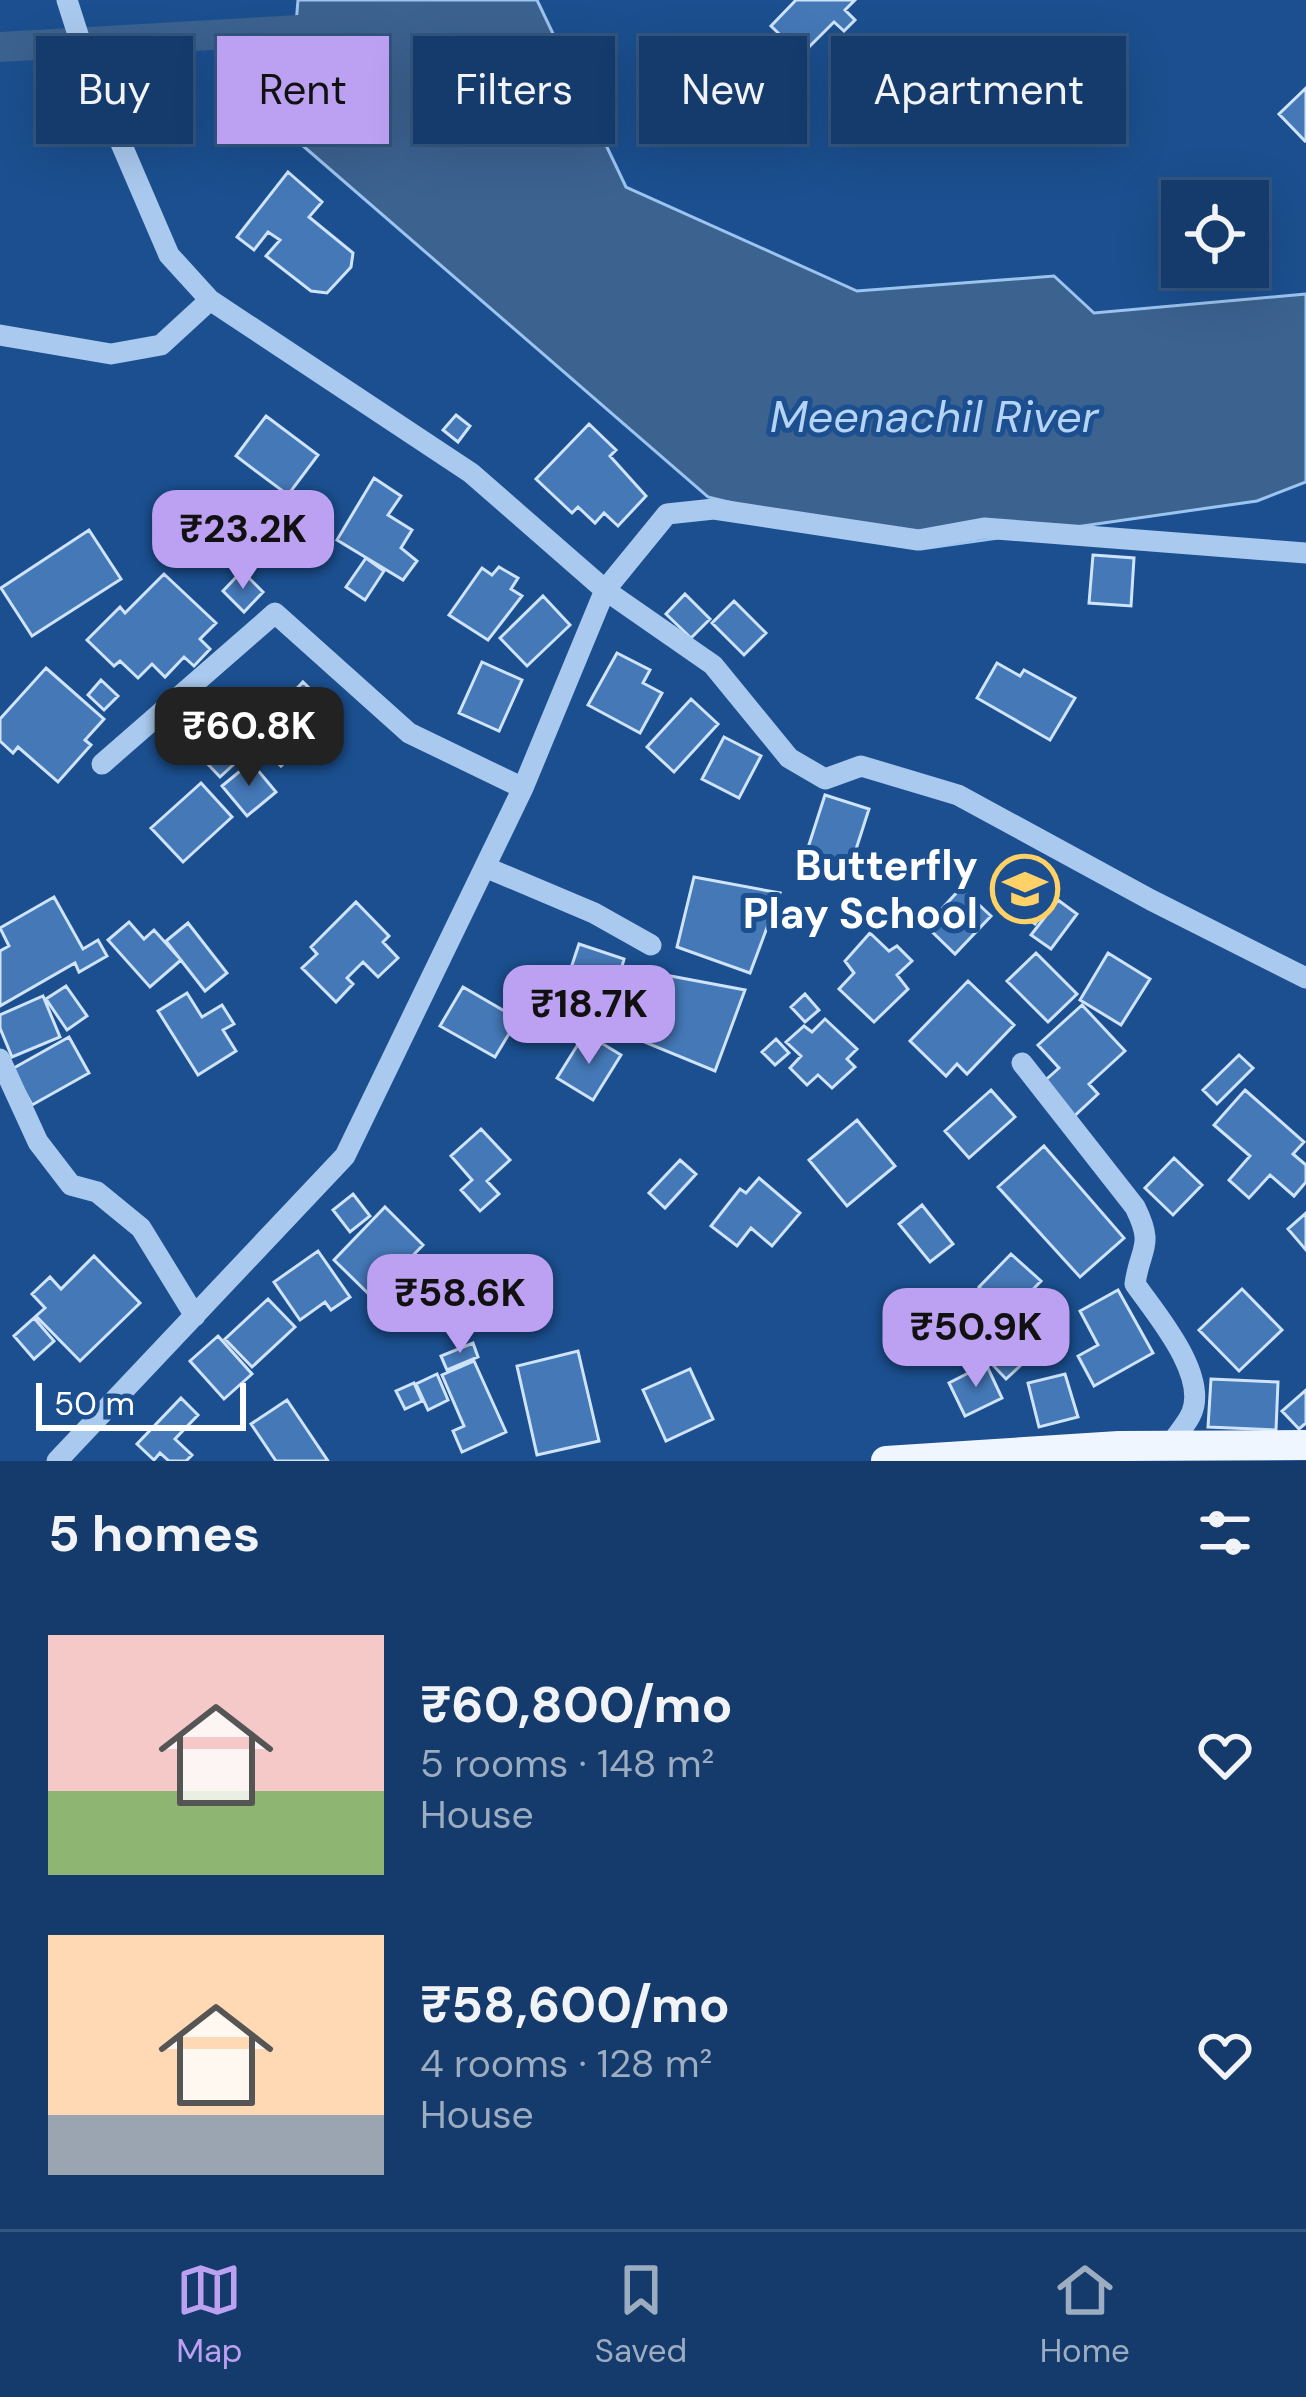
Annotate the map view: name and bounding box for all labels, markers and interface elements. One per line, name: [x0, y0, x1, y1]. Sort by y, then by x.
chip: Buy: [36, 36, 193, 144]
chip: Rent: [217, 36, 389, 144]
chip: Filters: [413, 36, 615, 144]
chip: New: [639, 36, 807, 144]
chip: Apartment: [831, 36, 1126, 144]
map controls: [1161, 180, 1269, 288]
button: locate: [1161, 180, 1269, 288]
water label: Meenachil River: [770, 387, 1100, 446]
pin: ₹23.2K: [145, 490, 341, 592]
text: ₹23.2K: [179, 503, 307, 554]
pin: ₹60.8K: [151, 687, 347, 789]
text: ₹60.8K: [182, 700, 316, 751]
place label: Butterfly Play School: [743, 838, 978, 941]
school or university icon: Butterfly Play School: [990, 854, 1060, 924]
pin: ₹18.7K: [491, 965, 687, 1067]
text: ₹18.7K: [530, 978, 648, 1029]
pin: ₹58.6K: [362, 1254, 558, 1356]
text: ₹58.6K: [394, 1267, 526, 1318]
pin: ₹50.9K: [878, 1288, 1074, 1390]
text: ₹50.9K: [909, 1301, 1043, 1352]
scale bar: [36, 1377, 246, 1430]
text: 50 m: [54, 1382, 135, 1425]
text: 5 homes: [48, 1500, 260, 1567]
icon: filters: [1192, 1500, 1258, 1566]
text: ₹60,800/mo: [420, 1671, 733, 1738]
icon: home: [144, 1683, 288, 1827]
icon: heart: [1192, 1722, 1258, 1788]
text: 5 rooms · 148 m²: [420, 1738, 714, 1789]
text: House: [420, 1789, 534, 1840]
text: ₹58,600/mo: [420, 1971, 730, 2038]
icon: home: [144, 1983, 288, 2127]
icon: heart: [1192, 2022, 1258, 2088]
text: 4 rooms · 128 m²: [420, 2038, 712, 2089]
text: House: [420, 2089, 534, 2140]
tab: Map: [176, 2257, 243, 2372]
tab: Saved: [595, 2257, 687, 2372]
tab: Home: [1040, 2257, 1130, 2372]

